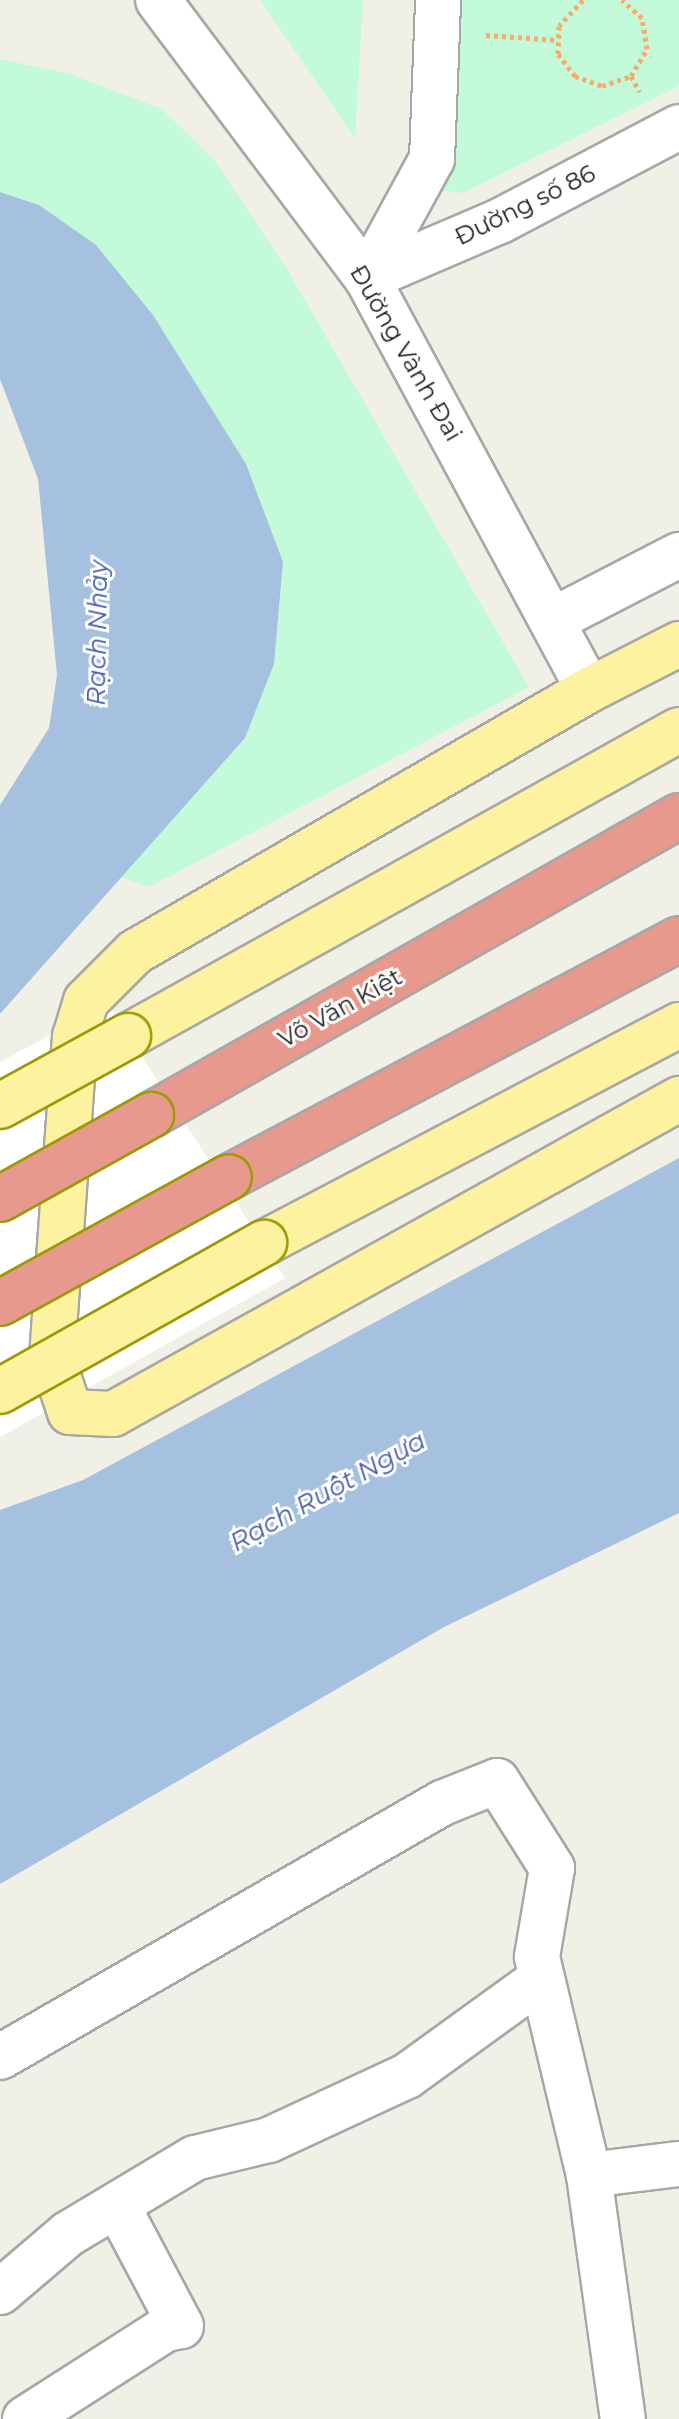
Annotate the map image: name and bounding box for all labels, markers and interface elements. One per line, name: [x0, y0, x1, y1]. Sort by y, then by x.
street label: Đường số 86: [450, 159, 600, 251]
street label: Đường Vành Đai: [344, 260, 468, 446]
water label: Rạch Nhảy: [81, 560, 115, 706]
street label: Võ Văn Kiệt: [273, 962, 407, 1054]
water label: Rạch Ruột Ngựa: [225, 1425, 431, 1559]

